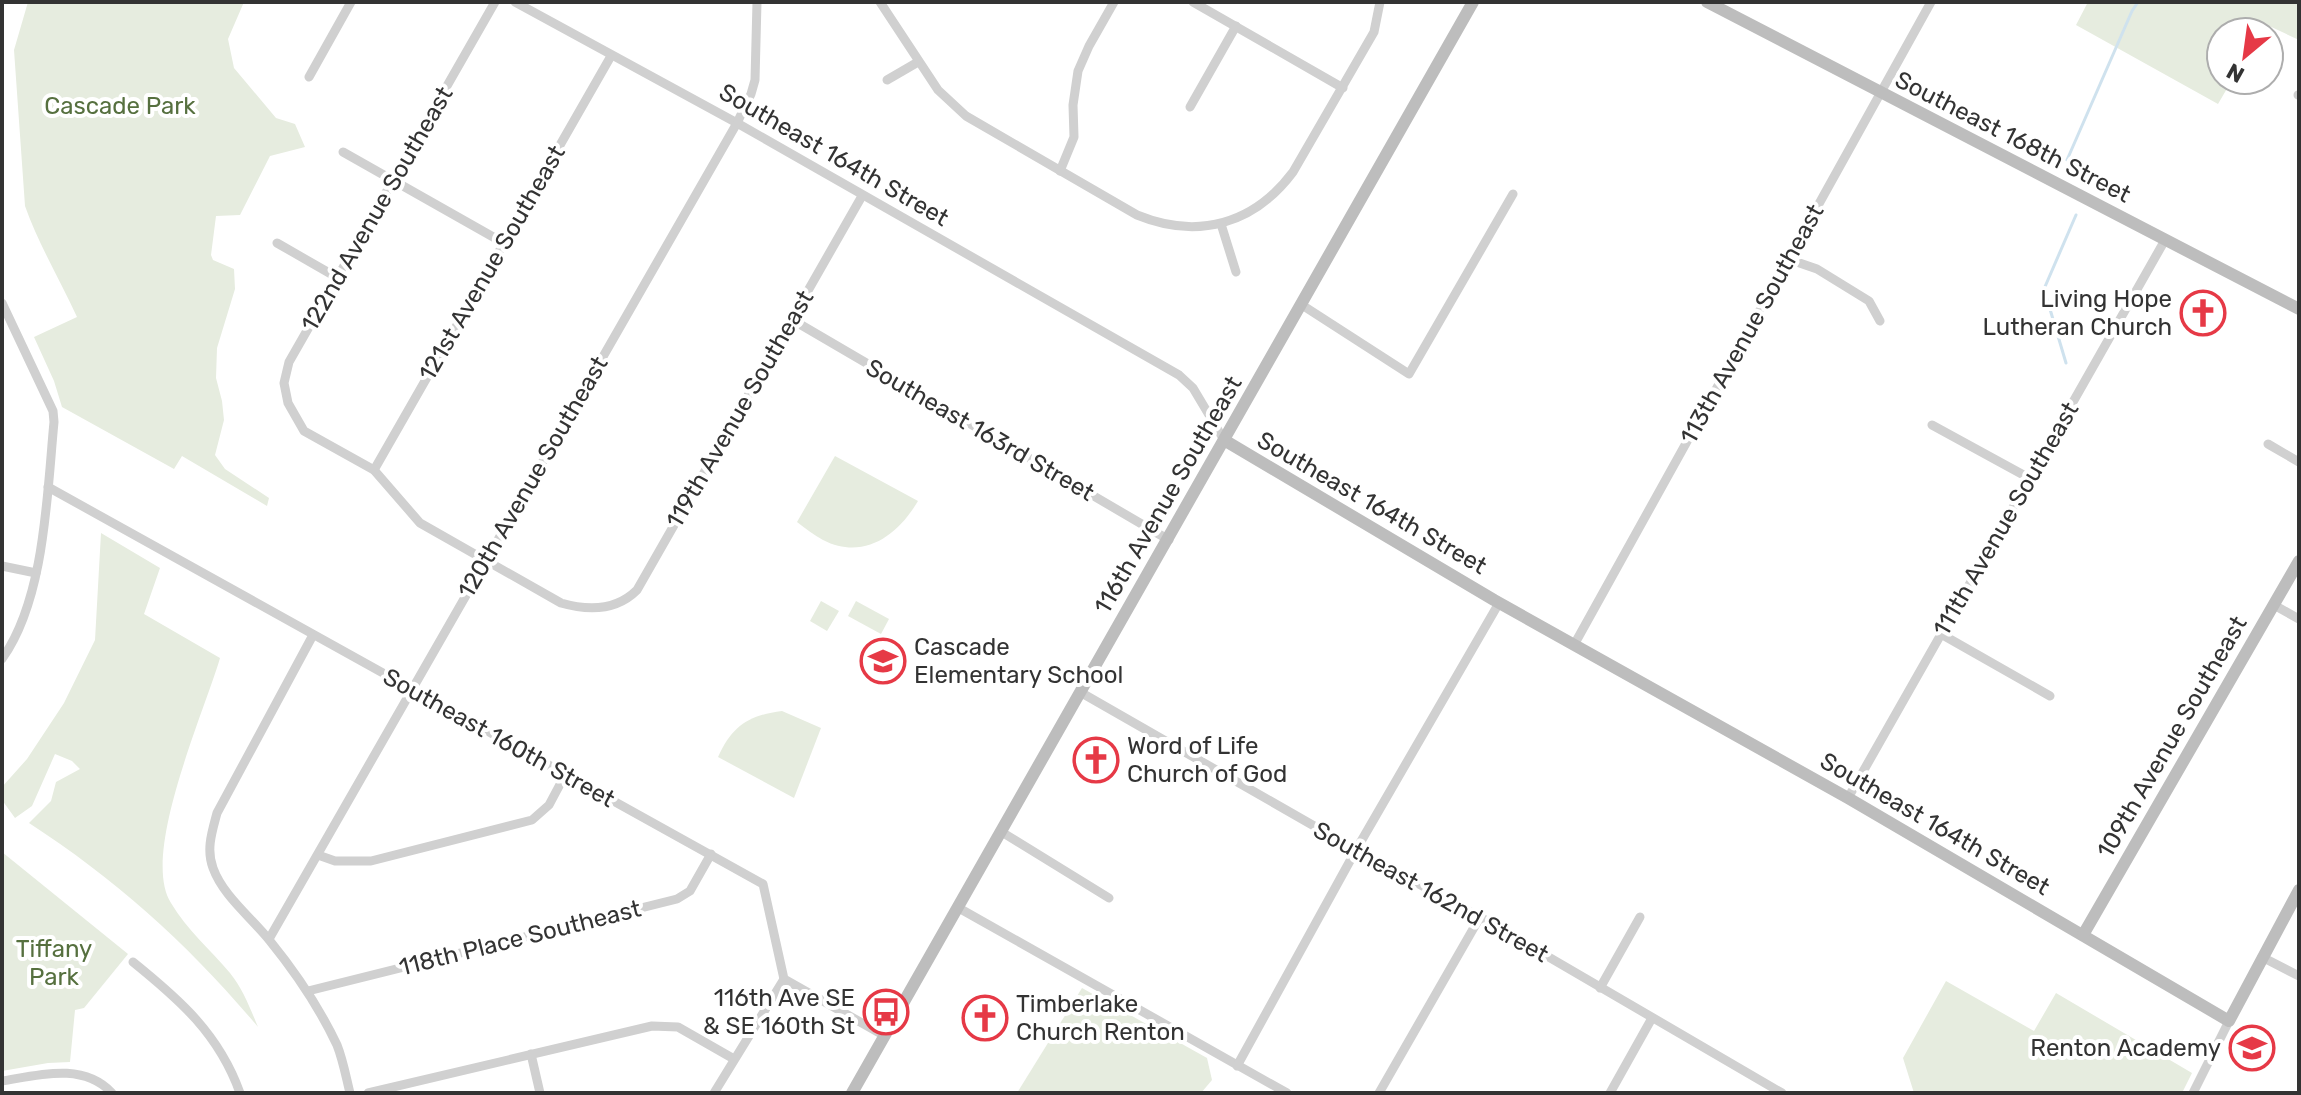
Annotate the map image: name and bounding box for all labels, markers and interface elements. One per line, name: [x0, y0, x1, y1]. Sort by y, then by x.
north arrow: [2205, 16, 2285, 96]
text: N: [2222, 57, 2249, 89]
street label: Southeast 168th Street: [1891, 65, 2135, 209]
street label: Southeast 164th Street: [714, 78, 954, 232]
street label: 122nd Avenue Southeast: [295, 82, 459, 336]
park label: Cascade Park: [44, 92, 196, 120]
street label: 121st Avenue Southeast: [413, 140, 571, 386]
street label: 113th Avenue Southeast: [1674, 199, 1830, 449]
street label: 119th Avenue Southeast: [661, 285, 819, 533]
place label: Living Hope Lutheran Church: [1983, 285, 2172, 341]
church icon: Living Hope Lutheran Church: [2179, 289, 2227, 337]
street label: 120th Avenue Southeast: [452, 351, 614, 603]
street label: Southeast 163rd Street: [861, 353, 1099, 507]
street label: 116th Avenue Southeast: [1088, 371, 1248, 619]
street label: 111th Avenue Southeast: [1928, 397, 2084, 641]
street label: Southeast 164th Street: [1252, 426, 1492, 580]
street label: 109th Avenue Southeast: [2091, 611, 2253, 863]
place label: Cascade Elementary School: [914, 633, 1123, 689]
school or university icon: Cascade Elementary School: [859, 637, 907, 685]
street label: Southeast 160th Street: [378, 663, 620, 813]
place label: Word of Life Church of God: [1127, 732, 1287, 788]
church icon: Word of Life Church of God: [1072, 736, 1120, 784]
street label: Southeast 164th Street: [1815, 747, 2055, 901]
street label: Southeast 162nd Street: [1309, 816, 1553, 968]
street label: 118th Place Southeast: [396, 894, 644, 982]
park label: Tiffany Park: [16, 935, 92, 991]
place label: 116th Ave SE & SE 160th St: [703, 984, 855, 1040]
bus stop icon: 116th Ave SE & SE 160th St: [862, 988, 910, 1036]
place label: Timberlake Church Renton: [1016, 990, 1185, 1046]
church icon: Timberlake Church Renton: [961, 994, 1009, 1042]
school or university icon: Renton Academy: [2228, 1024, 2276, 1072]
place label: Renton Academy: [2030, 1034, 2221, 1062]

